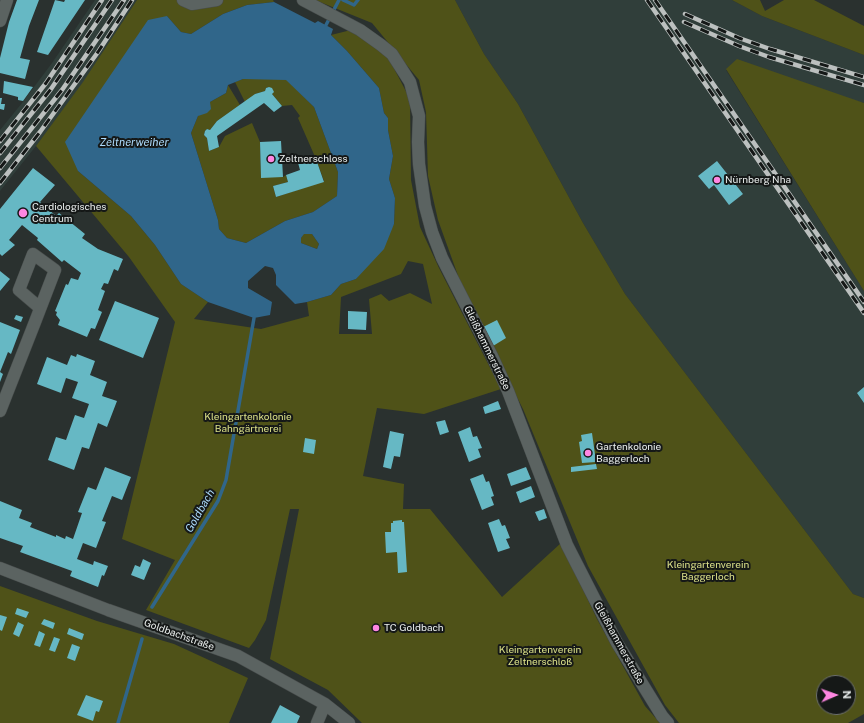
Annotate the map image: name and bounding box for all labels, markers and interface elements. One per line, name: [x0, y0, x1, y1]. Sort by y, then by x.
water label: Zeltnerweiher: [99, 136, 169, 150]
place label: Zeltnerschloss: [279, 153, 347, 165]
marker: Zeltnerschloss: [266, 154, 276, 164]
place label: Nürnberg Nha: [725, 174, 791, 186]
marker: Nürnberg Nha: [712, 175, 722, 185]
place label: Cardiologisches Centrum: [32, 201, 106, 224]
marker: Cardiologisches Centrum: [17, 207, 29, 219]
street label: Gleißhammerstraße: [461, 304, 513, 392]
park label: Kleingartenkolonie Bahngärtnerei: [204, 411, 292, 434]
place label: Gartenkolonie Baggerloch: [596, 441, 661, 464]
marker: Gartenkolonie Baggerloch: [583, 448, 593, 458]
water label: Goldbach: [182, 487, 218, 535]
park label: Kleingartenverein Baggerloch: [667, 559, 749, 582]
street label: Gleißhammerstraße: [591, 600, 647, 686]
street label: Goldbachstraße: [142, 617, 216, 653]
place label: TC Goldbach: [384, 622, 444, 634]
marker: TC Goldbach: [371, 623, 381, 633]
park label: Kleingartenverein Zeltnerschloß: [499, 644, 581, 668]
north arrow: [816, 675, 856, 715]
text: N: [841, 690, 853, 699]

